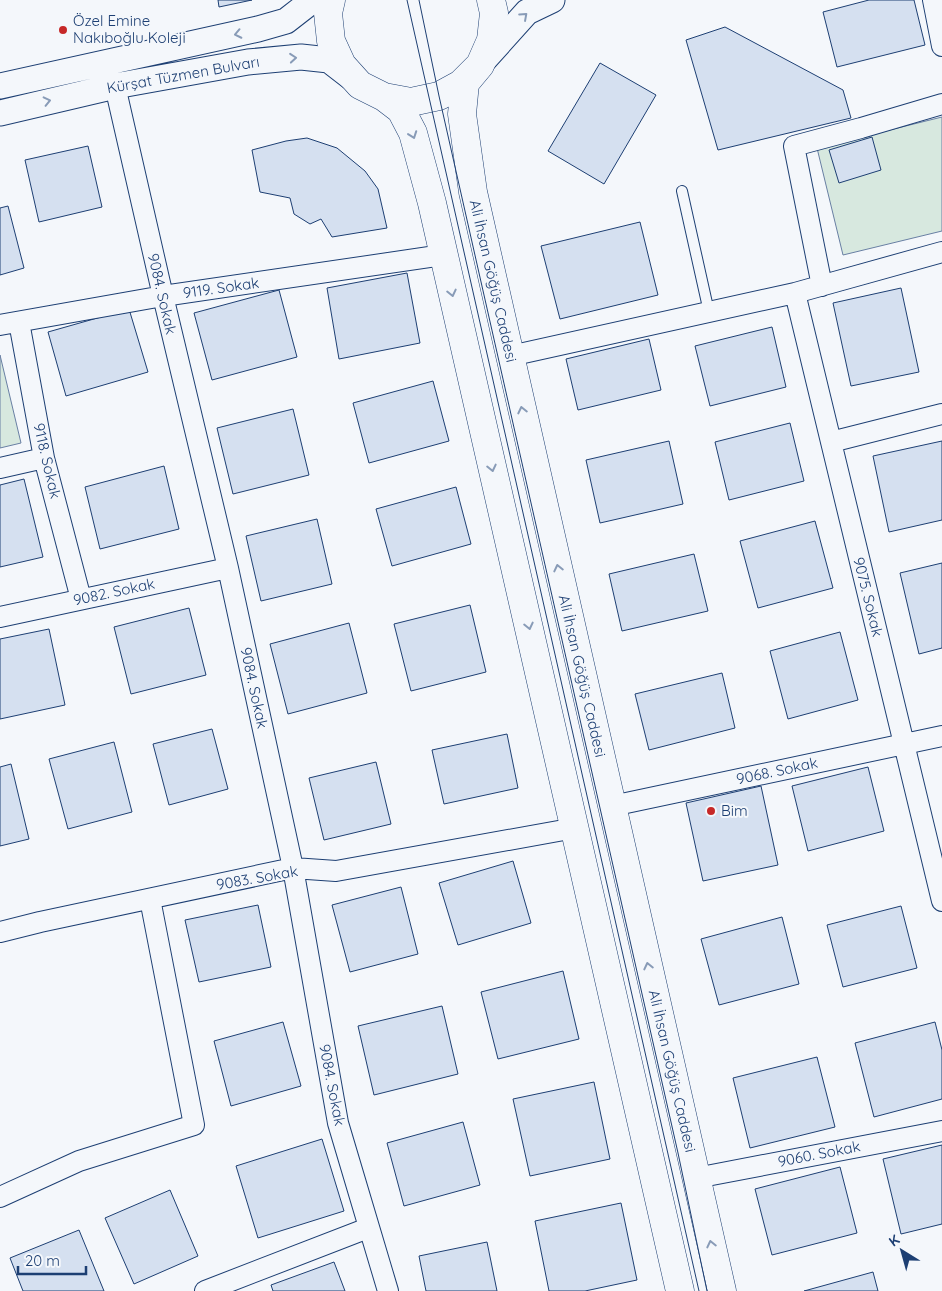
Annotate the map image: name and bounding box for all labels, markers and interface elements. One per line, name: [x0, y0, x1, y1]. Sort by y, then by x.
place label: Özel Emine Nakıboğlu Koleji: [73, 11, 186, 47]
one-way arrow: [519, 12, 528, 21]
marker: Özel Emine Nakıboğlu Koleji: [57, 24, 69, 36]
one-way arrow: [233, 28, 242, 38]
street label: Kürşat Tüzmen Bulvarı: [105, 52, 261, 97]
one-way arrow: [290, 52, 298, 63]
one-way arrow: [43, 96, 52, 107]
one-way arrow: [407, 130, 417, 139]
street label: Ali İhsan Göğüş Caddesi: [466, 198, 521, 364]
street label: 9084. Sokak: [144, 251, 181, 336]
street label: 9119. Sokak: [182, 273, 260, 302]
one-way arrow: [446, 288, 457, 297]
one-way arrow: [517, 405, 528, 414]
street label: 9118. Sokak: [30, 421, 65, 501]
one-way arrow: [486, 464, 497, 473]
street label: 9075. Sokak: [849, 555, 888, 639]
one-way arrow: [553, 564, 564, 573]
street label: 9082. Sokak: [71, 574, 157, 609]
street label: Ali İhsan Göğüş Caddesi: [555, 593, 610, 759]
one-way arrow: [523, 622, 533, 631]
street label: 9084. Sokak: [237, 645, 272, 730]
street label: 9068. Sokak: [734, 753, 819, 788]
place label: Bim: [721, 801, 748, 820]
marker: Bim: [705, 805, 717, 817]
street label: 9083. Sokak: [215, 861, 299, 894]
one-way arrow: [643, 961, 654, 970]
street label: Ali İhsan Göğüş Caddesi: [645, 988, 700, 1154]
street label: 9084. Sokak: [315, 1043, 350, 1127]
street label: 9060. Sokak: [776, 1136, 862, 1171]
north arrow: [877, 1226, 927, 1276]
text: K: [885, 1231, 903, 1251]
one-way arrow: [706, 1239, 717, 1248]
scale bar: [18, 1244, 85, 1276]
text: 20 m: [25, 1251, 60, 1270]

